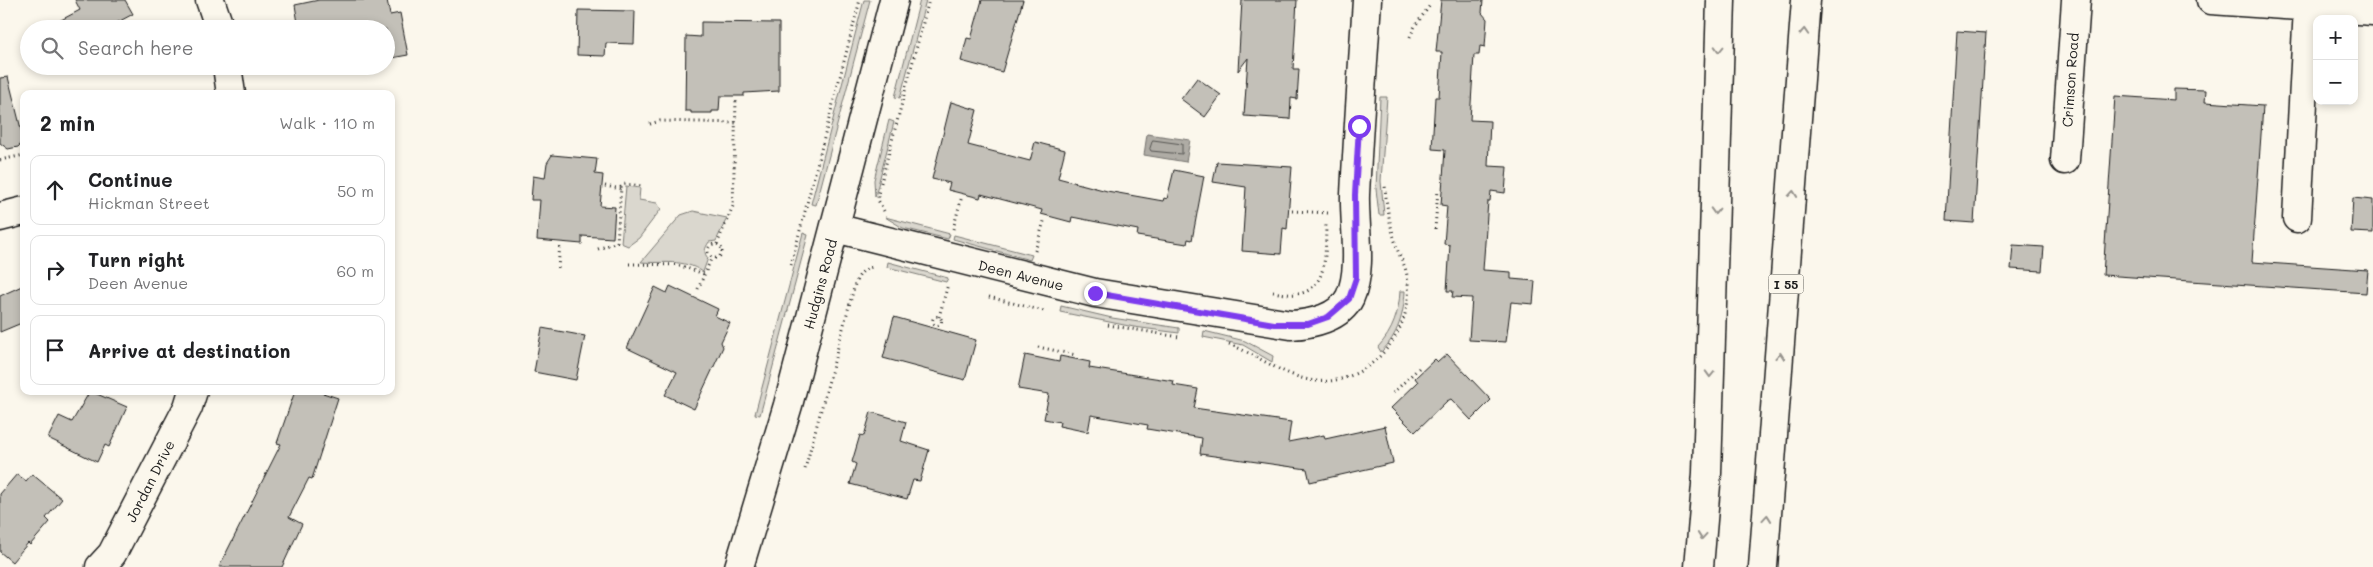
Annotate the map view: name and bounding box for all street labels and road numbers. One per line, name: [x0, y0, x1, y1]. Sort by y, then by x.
street label: Crimson Road: [2057, 32, 2083, 128]
street label: Hudgins Road: [799, 237, 841, 331]
street label: Deen Avenue: [976, 255, 1066, 295]
road number: I 55: [1768, 274, 1804, 294]
street label: Jordan Drive: [121, 437, 179, 525]

